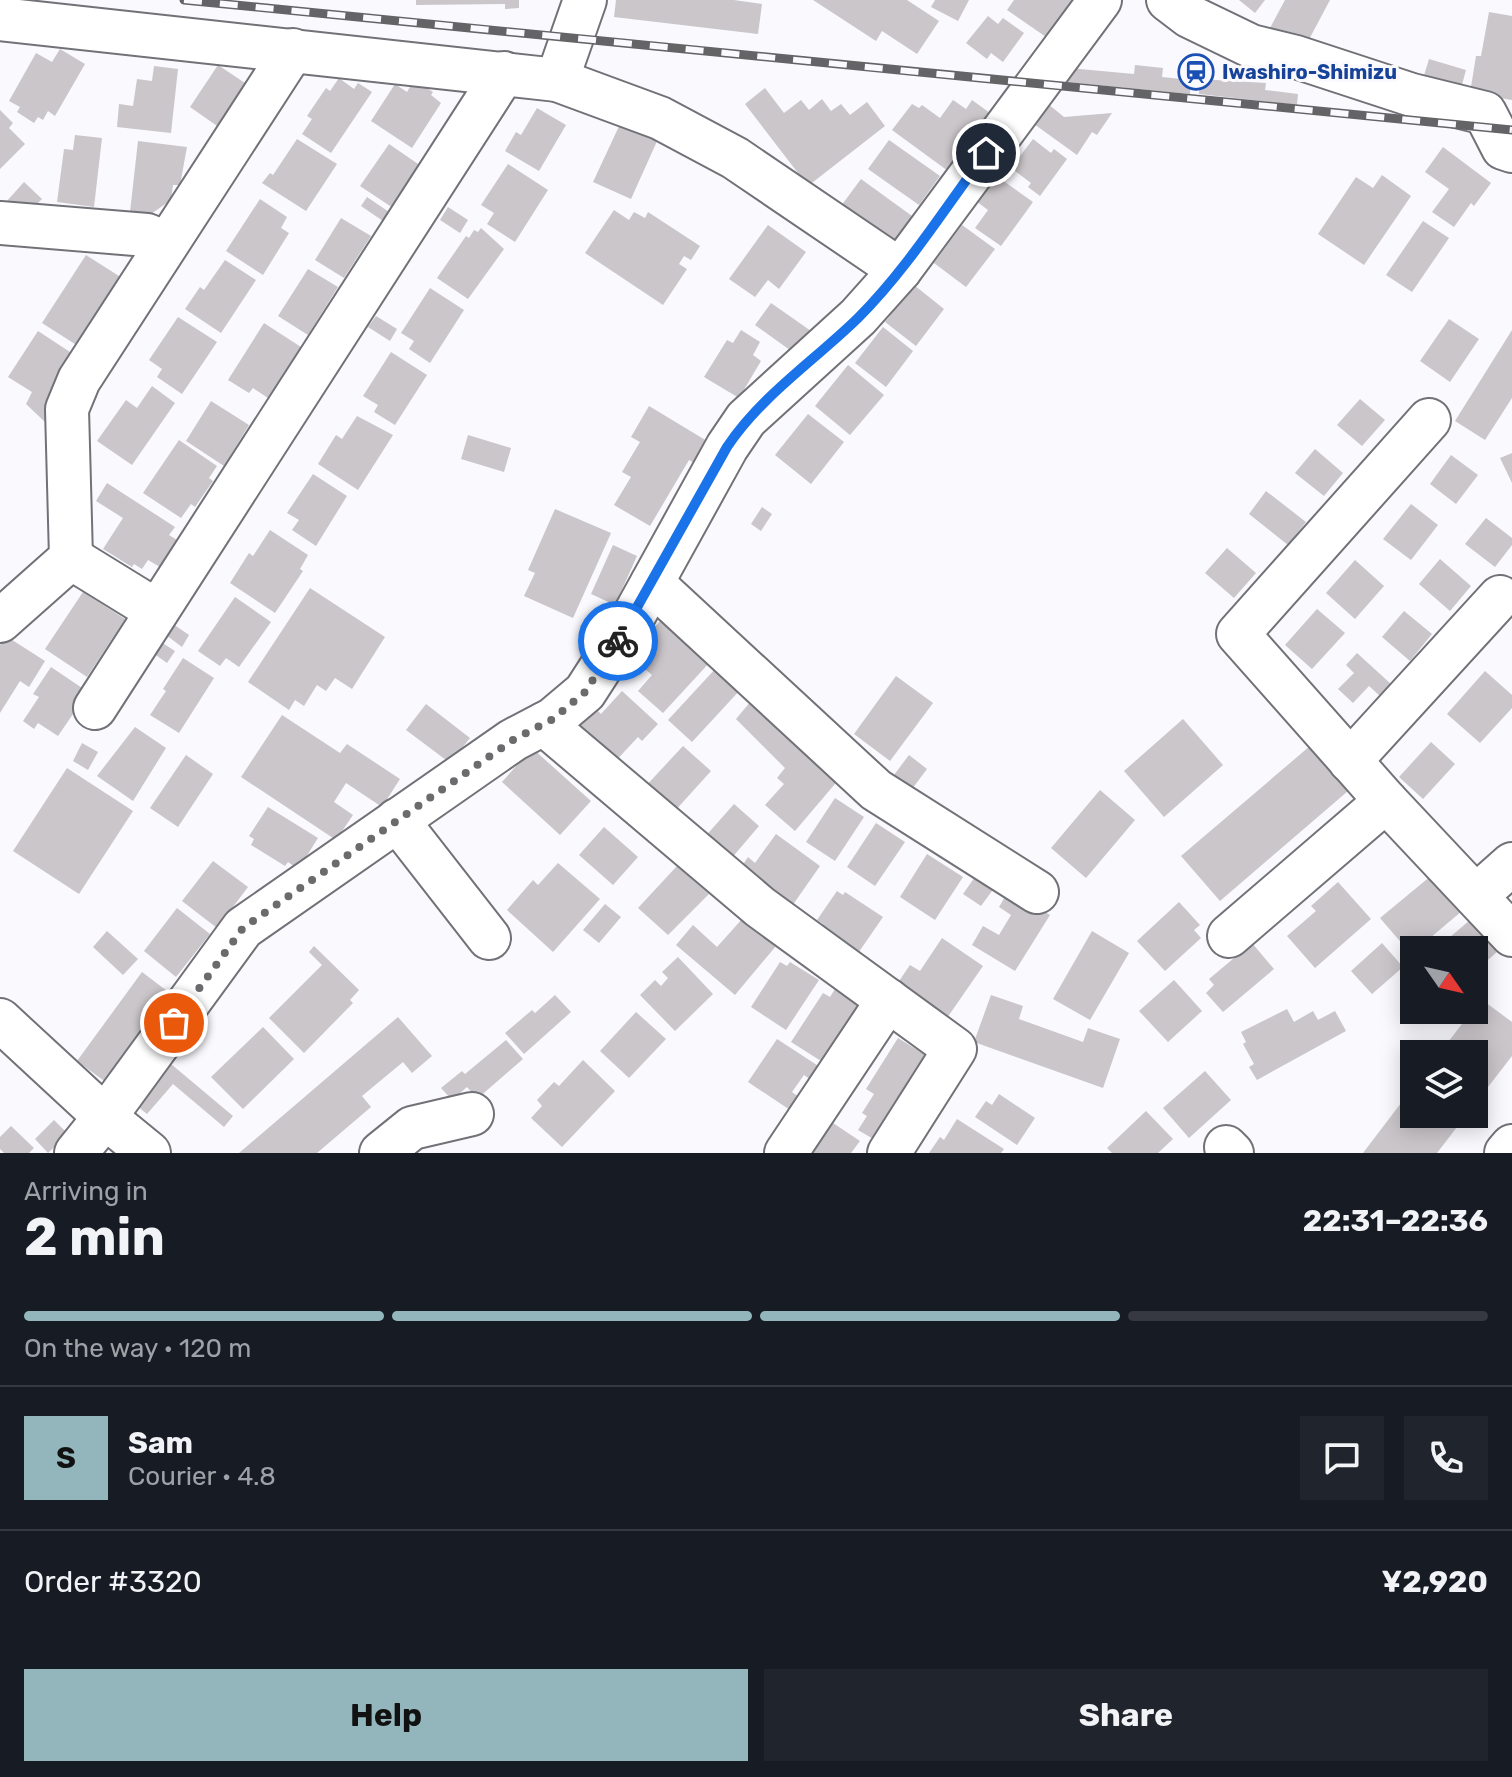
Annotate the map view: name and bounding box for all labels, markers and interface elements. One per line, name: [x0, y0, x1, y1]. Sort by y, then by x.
station icon: Iwashiro-Shimizu: [1177, 53, 1215, 91]
place label: Iwashiro-Shimizu: [1222, 60, 1397, 84]
pin: [952, 119, 1020, 187]
icon: home: [964, 131, 1008, 175]
courier: [578, 601, 658, 681]
icon: bike: [596, 619, 640, 663]
north arrow: [1400, 936, 1488, 1024]
map controls: [1400, 936, 1488, 1128]
pin: [140, 989, 208, 1057]
icon: bag: [152, 1001, 196, 1045]
button: layers: [1400, 1040, 1488, 1128]
text: Arriving in: [24, 1176, 148, 1207]
text: 22:31–22:36: [1303, 1203, 1488, 1239]
text: 2 min: [24, 1206, 165, 1268]
text: On the way · 120 m: [24, 1333, 251, 1364]
button: chat: [1300, 1416, 1384, 1500]
button: phone: [1404, 1416, 1488, 1500]
text: Sam: [128, 1425, 193, 1461]
text: S: [56, 1440, 76, 1476]
text: Courier · 4.8: [128, 1461, 276, 1492]
text: Order #3320: [24, 1564, 202, 1600]
text: ¥2,920: [1382, 1564, 1488, 1600]
button: Help: [24, 1669, 748, 1761]
button: Share: [764, 1669, 1488, 1761]

